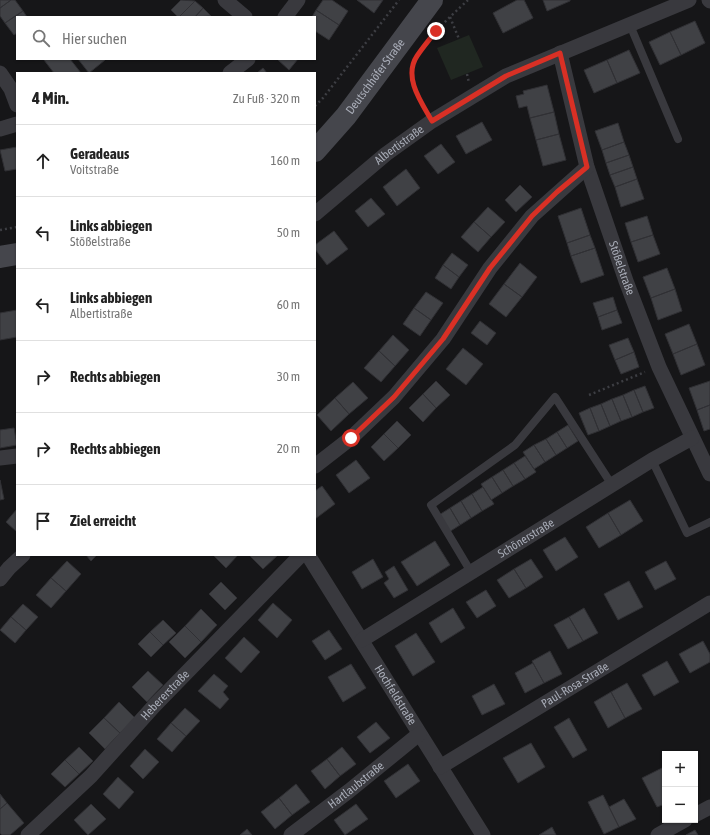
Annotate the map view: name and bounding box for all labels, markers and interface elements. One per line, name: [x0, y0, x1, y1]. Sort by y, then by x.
search box: [16, 16, 316, 60]
route end: [427, 22, 445, 40]
icon: search: [30, 27, 52, 49]
text: Hier suchen: [62, 30, 127, 47]
street label: Deutschhöfer Straße: [343, 36, 408, 117]
text: 4 Min.: [32, 88, 69, 108]
text: Zu Fuß · 320 m: [233, 91, 300, 106]
street label: Albertistraße: [372, 122, 427, 168]
text: Geradeaus: [70, 145, 129, 162]
icon: ahead: [32, 150, 54, 172]
text: 160 m: [271, 153, 300, 168]
text: Voitstraße: [70, 162, 119, 177]
text: Links abbiegen: [70, 217, 152, 234]
icon: left: [32, 222, 54, 244]
text: 50 m: [277, 225, 300, 240]
text: Stößelstraße: [70, 234, 131, 249]
street label: Stößelstraße: [606, 239, 638, 297]
text: Links abbiegen: [70, 289, 152, 306]
icon: left: [32, 294, 54, 316]
text: 60 m: [277, 297, 300, 312]
text: Albertistraße: [70, 306, 132, 321]
icon: right: [32, 366, 54, 388]
text: Rechts abbiegen: [70, 368, 160, 385]
text: 30 m: [277, 369, 300, 384]
route start: [342, 429, 360, 447]
icon: right: [32, 438, 54, 460]
text: Rechts abbiegen: [70, 440, 160, 457]
text: 20 m: [277, 441, 300, 456]
icon: arrive: [32, 510, 54, 532]
text: Ziel erreicht: [70, 512, 136, 529]
street label: Schönerstraße: [495, 516, 557, 561]
street label: Paul-Rosa-Straße: [539, 659, 611, 711]
street label: Hochfeldstraße: [371, 662, 419, 728]
street label: Hebererstraße: [138, 667, 192, 723]
map controls: [662, 751, 698, 823]
button: +: [662, 751, 698, 787]
street label: Hartlaubstraße: [325, 758, 387, 811]
button: −: [662, 787, 698, 823]

